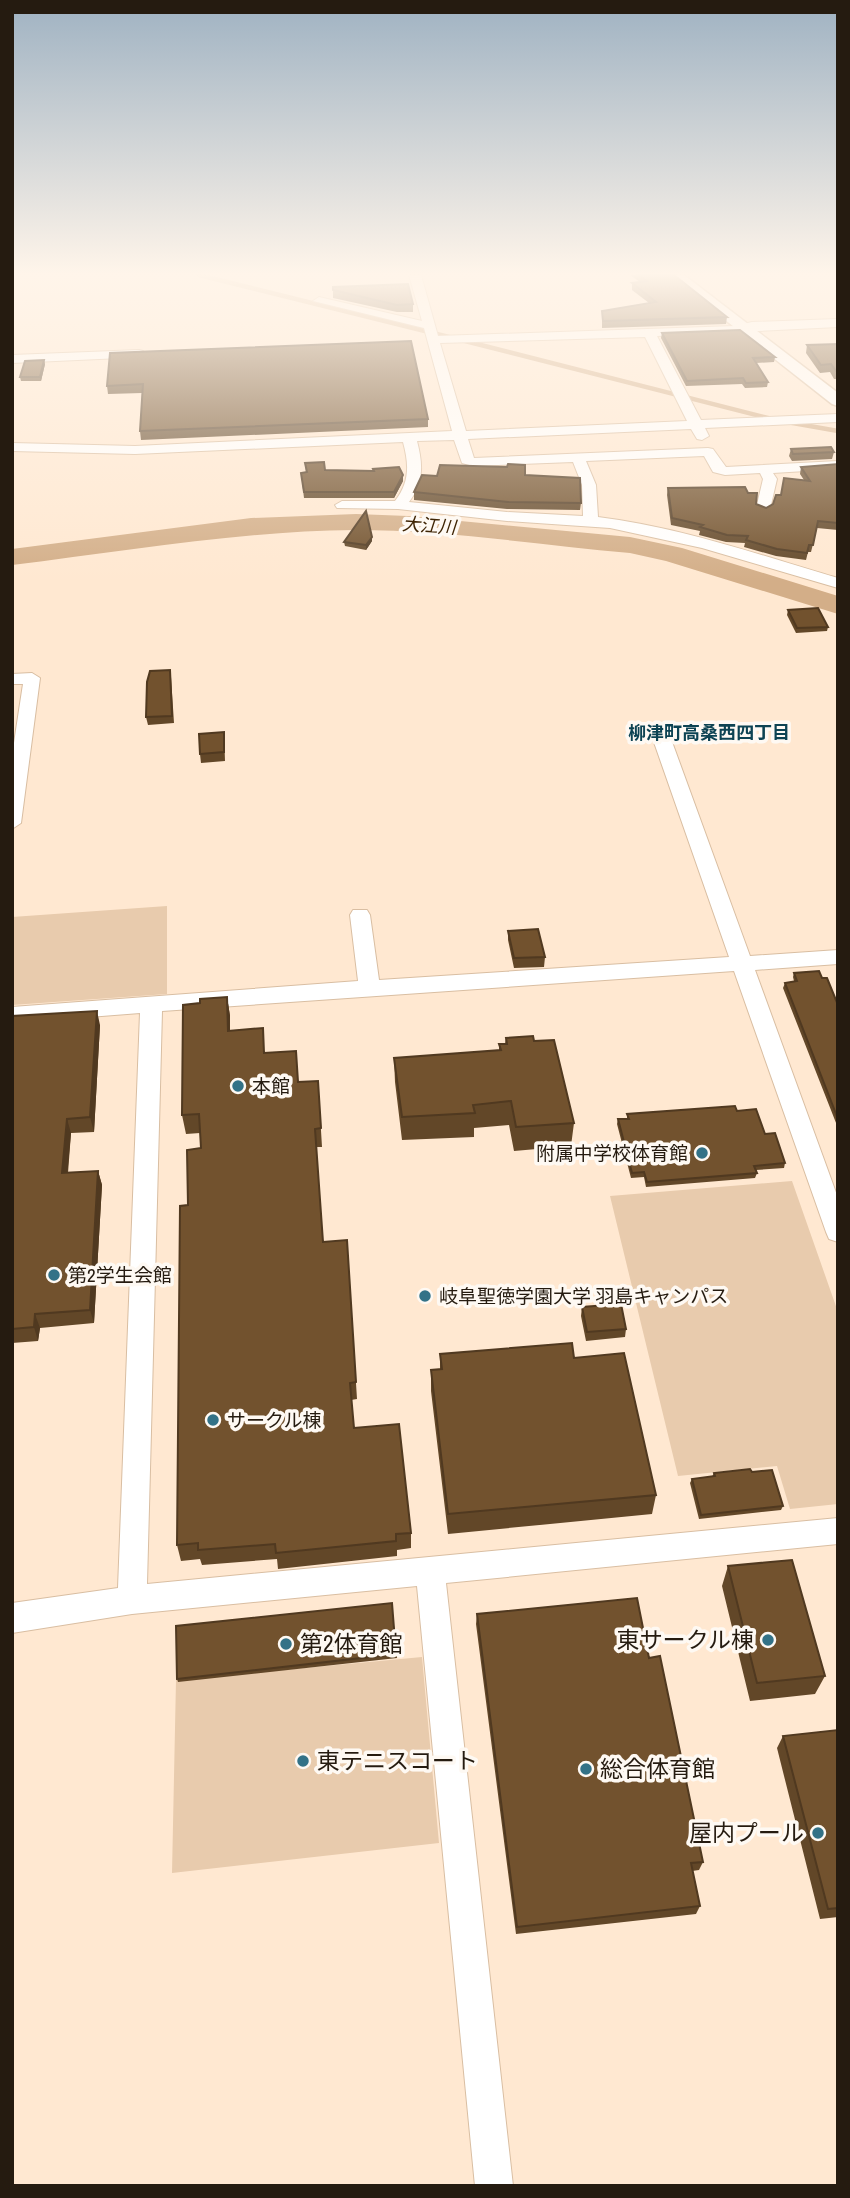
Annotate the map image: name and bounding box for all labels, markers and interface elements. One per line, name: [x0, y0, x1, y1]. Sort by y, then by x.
water label: 大江川: [401, 511, 459, 540]
district label: 柳津町高桑西四丁目: [628, 720, 790, 745]
place label: 本館: [252, 1073, 290, 1099]
marker: 本館: [230, 1078, 246, 1094]
place label: 附属中学校体育館: [536, 1140, 688, 1166]
marker: 附属中学校体育館: [694, 1145, 710, 1161]
place label: 第2学生会館: [68, 1262, 172, 1288]
marker: 第2学生会館: [46, 1267, 62, 1283]
place label: 岐阜聖徳学園大学 羽島キャンパス: [439, 1283, 728, 1309]
marker: 岐阜聖徳学園大学 羽島キャンパス: [417, 1288, 433, 1304]
place label: サークル棟: [227, 1407, 321, 1433]
marker: サークル棟: [205, 1412, 221, 1428]
place label: 東サークル棟: [617, 1624, 754, 1655]
place label: 第2体育館: [300, 1628, 403, 1659]
marker: 東サークル棟: [760, 1632, 776, 1648]
marker: 第2体育館: [278, 1636, 294, 1652]
place label: 東テニスコート: [317, 1745, 478, 1776]
marker: 東テニスコート: [295, 1753, 311, 1769]
place label: 総合体育館: [600, 1753, 715, 1784]
marker: 総合体育館: [578, 1761, 594, 1777]
place label: 屋内プール: [689, 1817, 804, 1848]
marker: 屋内プール: [810, 1825, 826, 1841]

